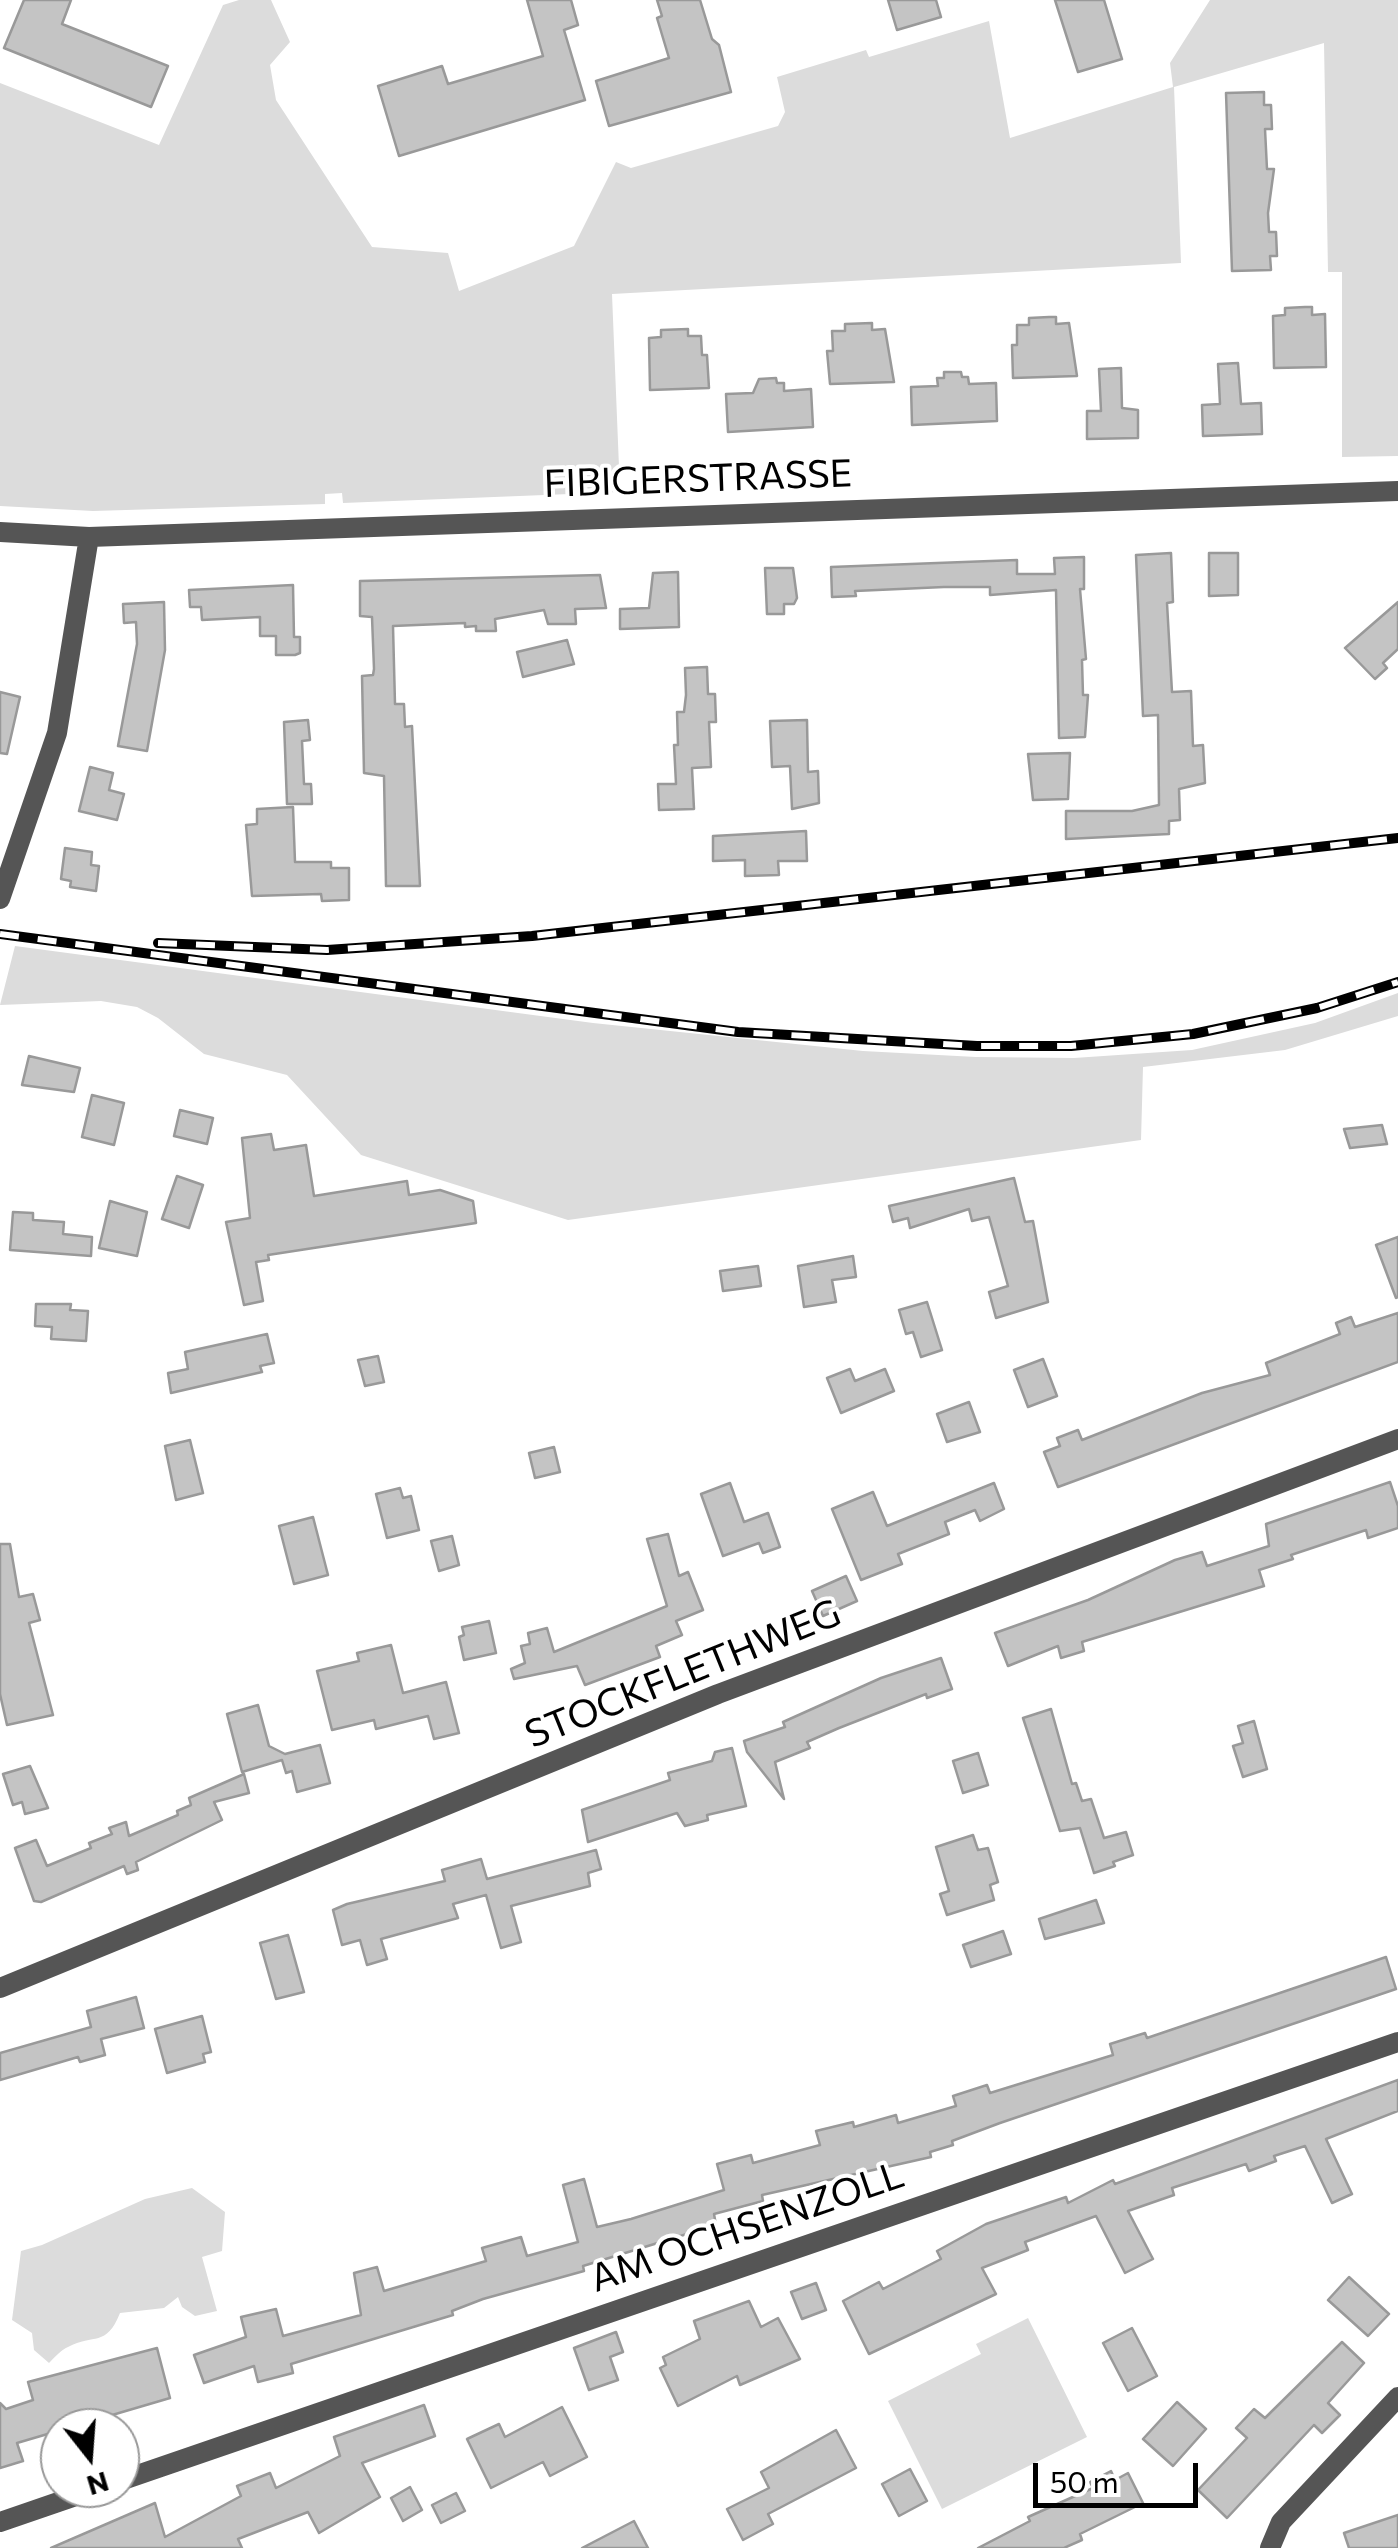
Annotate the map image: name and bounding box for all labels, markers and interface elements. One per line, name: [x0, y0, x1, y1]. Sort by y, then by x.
street label: FIBIGERSTRASSE: [543, 451, 853, 507]
street label: STOCKFLETHWEG: [519, 1590, 847, 1758]
street label: AM OCHSENZOLL: [584, 2152, 910, 2302]
north arrow: [40, 2408, 140, 2508]
scale bar: [1038, 2443, 1203, 2505]
text: 50 m: [1050, 2462, 1119, 2499]
text: N: [83, 2465, 113, 2504]

